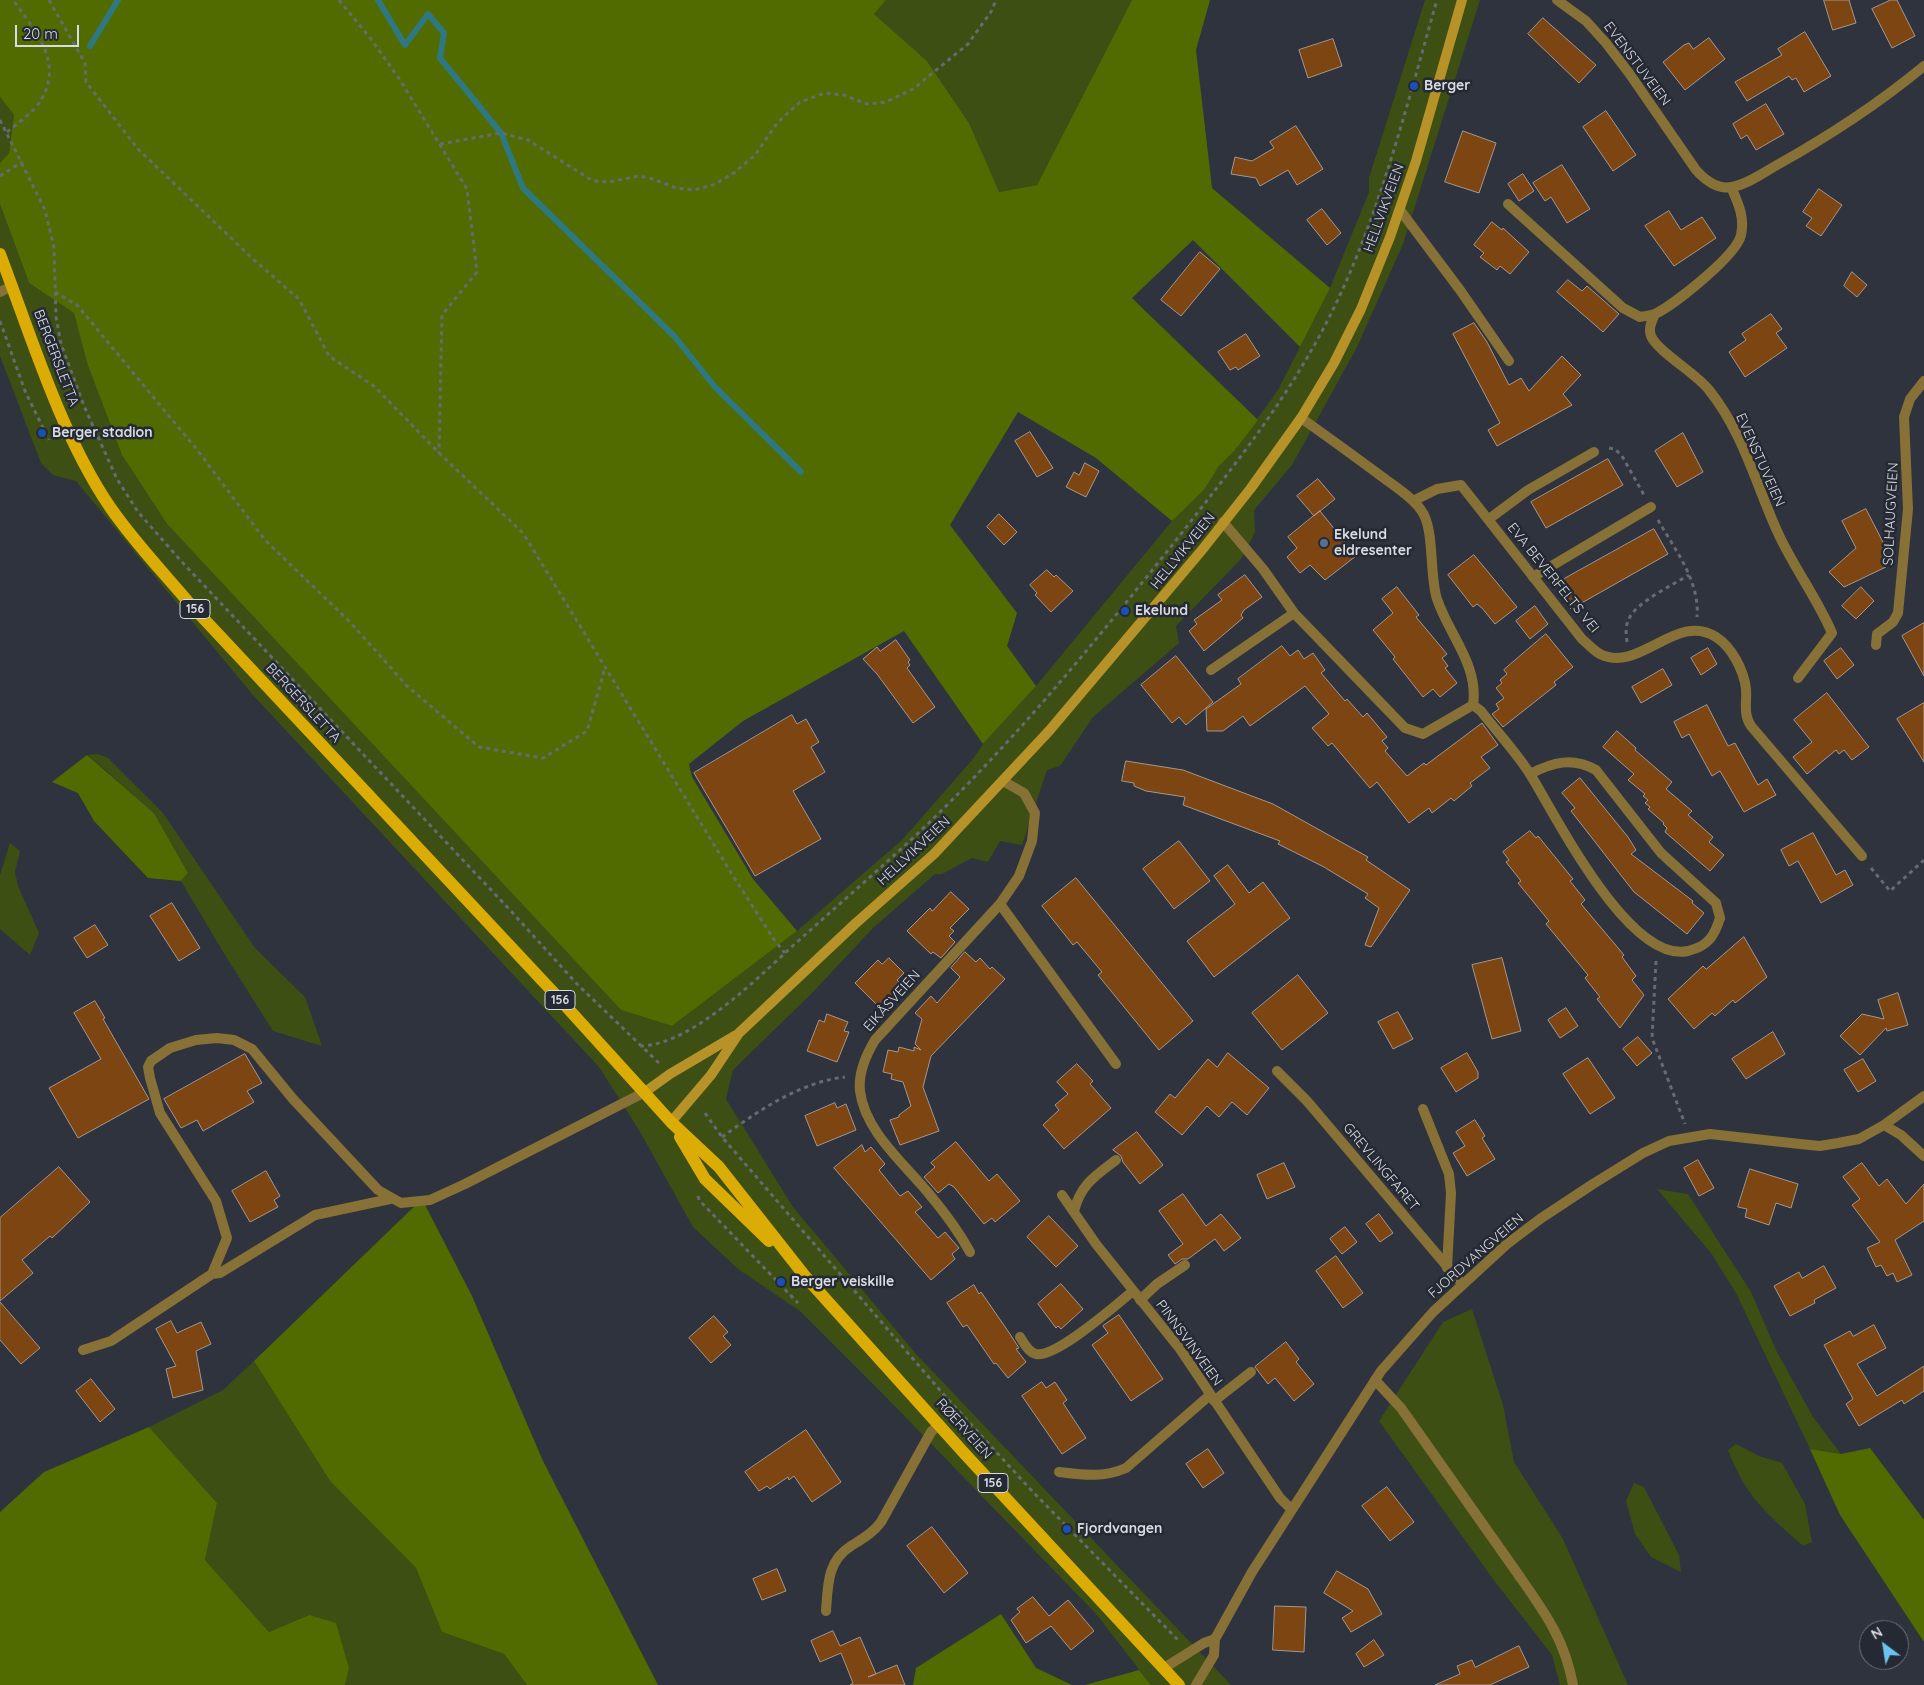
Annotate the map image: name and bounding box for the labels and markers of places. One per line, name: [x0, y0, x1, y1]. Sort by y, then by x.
place label: Berger: [1424, 78, 1470, 94]
marker: Berger: [1408, 80, 1420, 92]
place label: Berger stadion: [52, 425, 153, 441]
marker: Berger stadion: [36, 427, 48, 439]
place label: Ekelund eldresenter: [1334, 527, 1412, 560]
marker: Ekelund eldresenter: [1318, 537, 1330, 549]
place label: Ekelund: [1135, 603, 1188, 619]
marker: Ekelund: [1119, 605, 1131, 617]
place label: Berger veiskille: [791, 1274, 894, 1290]
marker: Berger veiskille: [775, 1276, 787, 1288]
place label: Fjordvangen: [1077, 1521, 1162, 1537]
marker: Fjordvangen: [1061, 1523, 1073, 1535]

